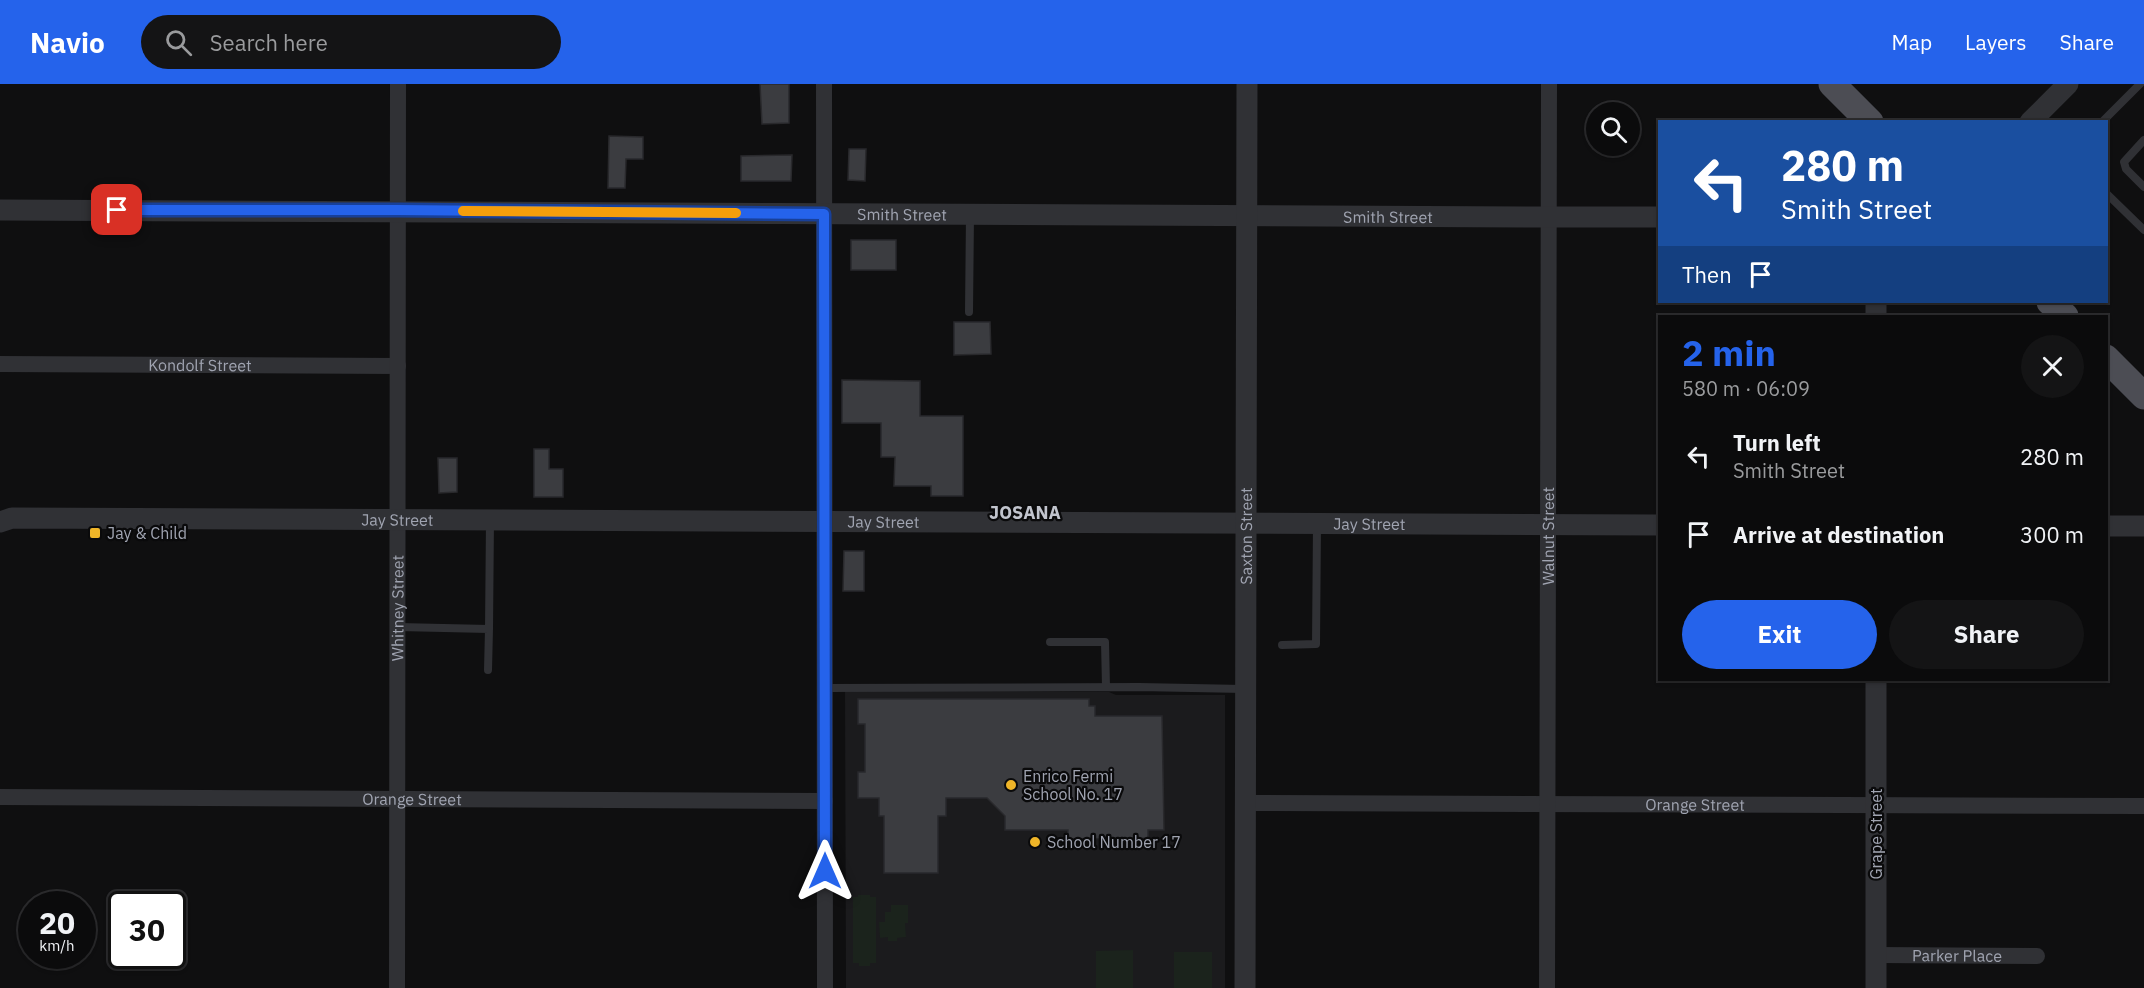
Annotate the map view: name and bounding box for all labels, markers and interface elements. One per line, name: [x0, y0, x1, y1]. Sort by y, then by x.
search box: [141, 15, 561, 69]
text: Navio: [30, 24, 105, 61]
icon: search: [162, 26, 195, 59]
text: Search here: [210, 28, 328, 57]
text: Map: [1892, 28, 1932, 56]
text: Layers: [1965, 28, 2027, 56]
text: Share: [2060, 28, 2114, 56]
map controls: [1586, 102, 1640, 156]
button: search: [1586, 102, 1640, 156]
text: 280 m: [1781, 138, 1904, 193]
icon: left: [1682, 144, 1760, 222]
pin: [91, 184, 142, 235]
text: Smith Street: [1781, 191, 1932, 226]
icon: arrive: [100, 193, 133, 226]
street label: Smith Street: [857, 204, 947, 225]
street label: Smith Street: [1343, 207, 1433, 227]
icon: arrive: [1744, 258, 1777, 291]
text: Then: [1682, 260, 1732, 289]
text: 2 min: [1682, 329, 1776, 376]
button: close: [2021, 335, 2084, 398]
street label: Kondolf Street: [148, 355, 252, 375]
text: 580 m · 06:09: [1682, 375, 1810, 402]
text: Turn left: [1733, 428, 1821, 457]
icon: left: [1682, 440, 1715, 473]
text: 280 m: [2020, 442, 2084, 471]
text: Smith Street: [1733, 457, 1845, 484]
street label: Saxton Street: [1236, 487, 1256, 585]
street label: Walnut Street: [1538, 487, 1558, 585]
district label: JOSANA: [989, 501, 1061, 524]
street label: Jay Street: [361, 509, 434, 530]
street label: Jay Street: [847, 512, 920, 532]
street label: Jay Street: [1333, 514, 1406, 534]
icon: arrive: [1682, 518, 1715, 551]
text: Arrive at destination: [1733, 520, 1944, 549]
text: 300 m: [2020, 520, 2084, 549]
place label: Jay & Child: [107, 523, 187, 543]
marker: Jay & Child: [88, 526, 102, 540]
street label: Whitney Street: [387, 555, 407, 661]
button: Exit: [1682, 600, 1877, 669]
button: Share: [1889, 600, 2084, 669]
place label: Enrico Fermi School No. 17: [1023, 766, 1123, 804]
marker: Enrico Fermi School No. 17: [1004, 778, 1018, 792]
street label: Grape Street: [1866, 788, 1886, 880]
street label: Orange Street: [362, 789, 462, 809]
street label: Orange Street: [1645, 794, 1745, 815]
place label: School Number 17: [1047, 832, 1181, 852]
marker: School Number 17: [1028, 835, 1042, 849]
position arrow: [793, 839, 857, 903]
speed limit sign: 30: [108, 891, 186, 969]
text: 20: [39, 903, 75, 942]
text: km/h: [39, 936, 75, 955]
street label: Parker Place: [1912, 945, 2002, 966]

